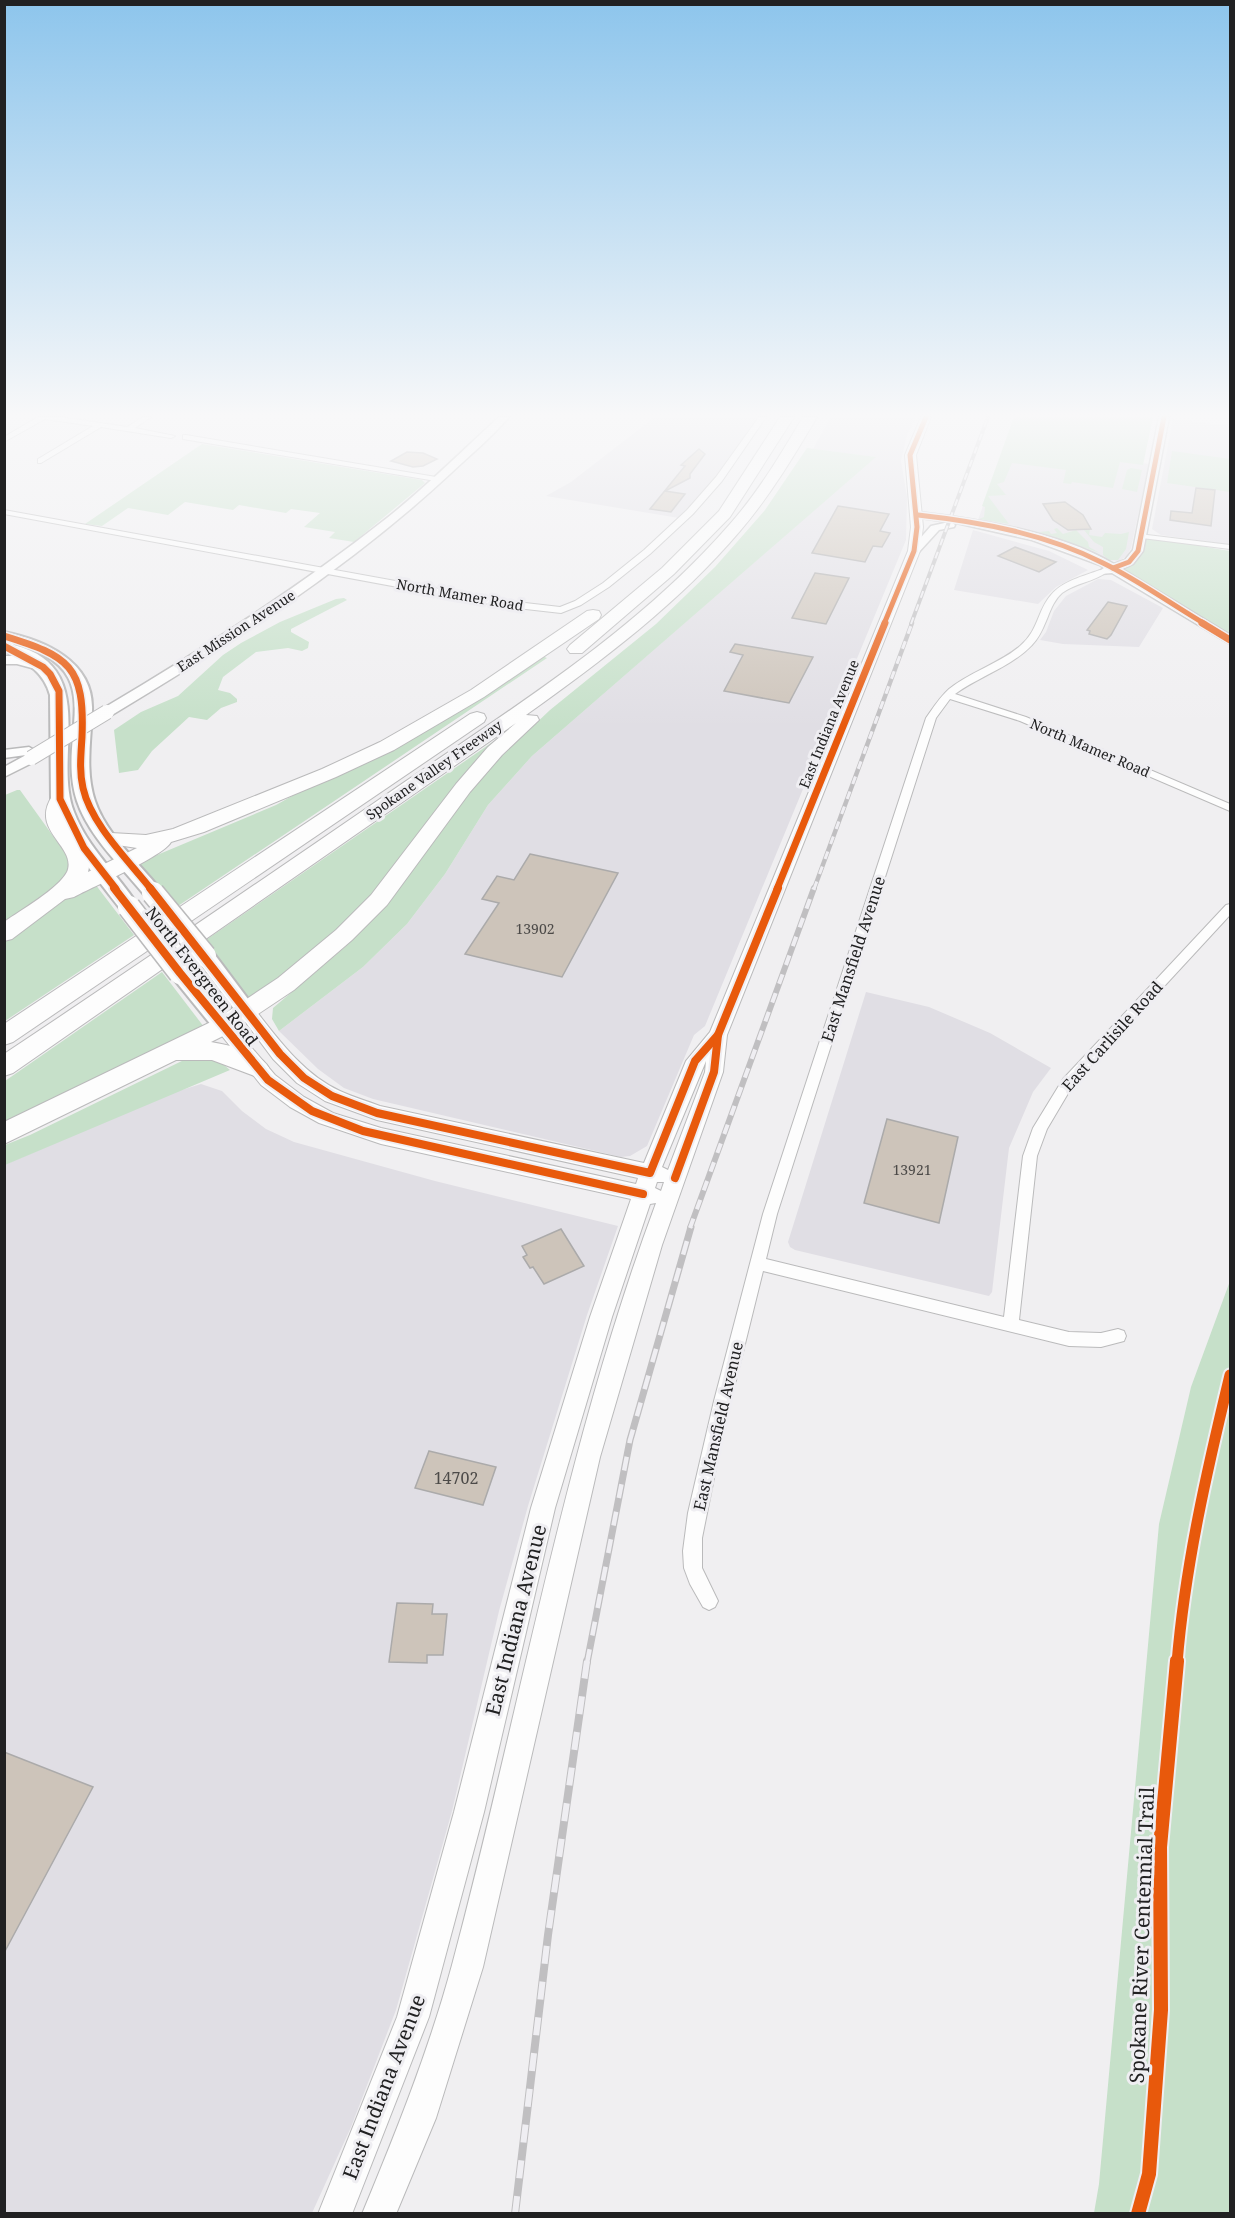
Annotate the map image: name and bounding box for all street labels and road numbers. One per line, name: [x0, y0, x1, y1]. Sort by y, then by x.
street label: North Mamer Road: [395, 574, 525, 615]
street label: East Mission Avenue: [173, 585, 298, 676]
street label: East Indiana Avenue: [794, 657, 863, 791]
street label: North Mamer Road: [1027, 714, 1153, 782]
street label: Spokane Valley Freeway: [362, 715, 506, 824]
street label: East Mansfield Avenue: [816, 873, 890, 1045]
street label: North Evergreen Road: [141, 902, 263, 1050]
street label: East Carlisile Road: [1057, 976, 1167, 1096]
street label: East Mansfield Avenue: [688, 1339, 748, 1513]
street label: East Indiana Avenue: [479, 1522, 552, 1718]
street label: Spokane River Centennial Trail: [1123, 1786, 1160, 2084]
street label: East Indiana Avenue: [336, 1990, 431, 2183]

